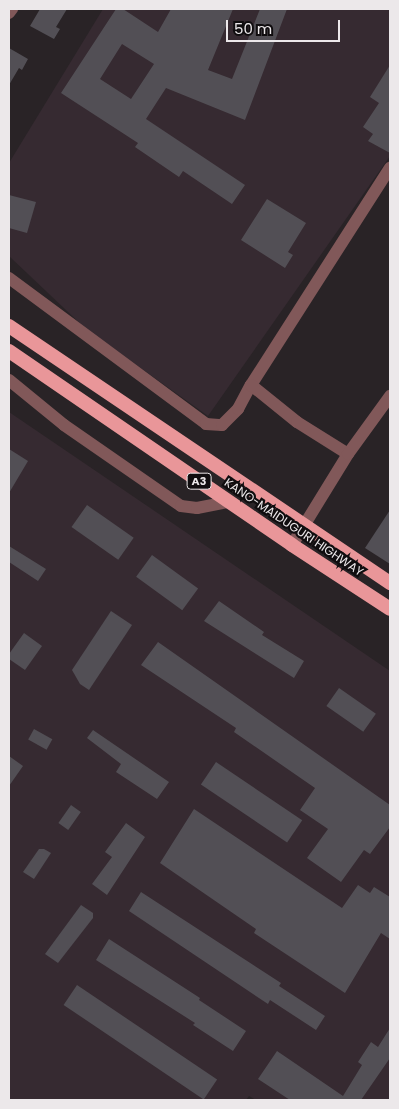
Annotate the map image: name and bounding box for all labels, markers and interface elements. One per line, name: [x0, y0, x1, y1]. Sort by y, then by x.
scale bar: [229, 10, 343, 42]
text: 50 m: [234, 18, 272, 39]
road number: A3: [186, 472, 212, 490]
street label: KANO-MAIDUGURI HIGHWAY: [222, 475, 366, 579]

